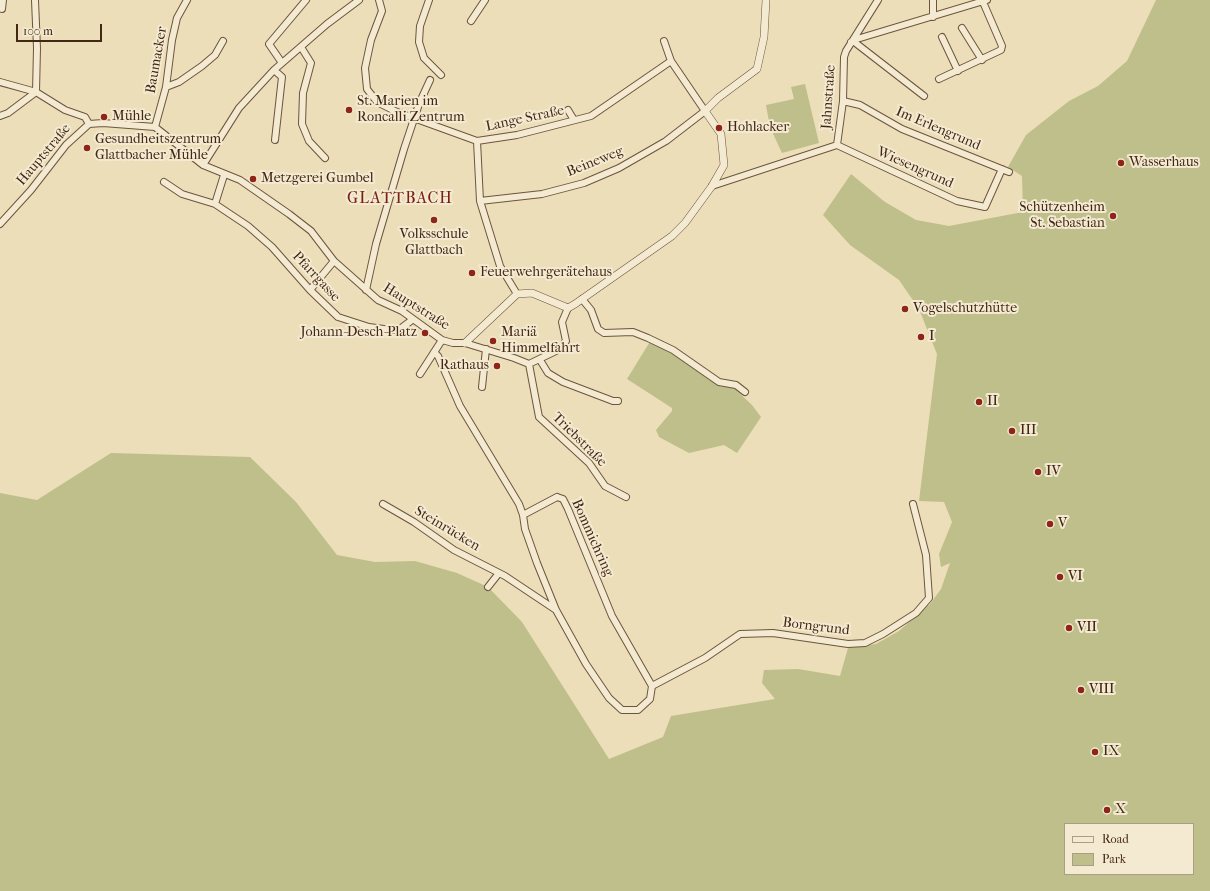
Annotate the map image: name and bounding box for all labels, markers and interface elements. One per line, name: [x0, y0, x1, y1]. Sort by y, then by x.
scale bar: [18, 16, 104, 42]
text: 100 m: [23, 24, 53, 38]
street label: Baumacker: [143, 25, 171, 95]
street label: Jahnstraße: [818, 64, 840, 130]
place label: St. Marien im Roncalli Zentrum: [357, 94, 465, 126]
street label: Lange Straße: [484, 102, 566, 136]
street label: Im Erlengrund: [893, 104, 983, 154]
marker: St. Marien im Roncalli Zentrum: [344, 105, 354, 115]
place label: Mühle: [112, 109, 151, 125]
marker: Mühle: [99, 112, 109, 122]
place label: Hohlacker: [727, 120, 789, 136]
street label: Hauptstraße: [13, 121, 75, 189]
marker: Hohlacker: [714, 123, 724, 133]
place label: Gesundheitszentrum Glattbacher Mühle: [95, 132, 221, 164]
marker: Gesundheitszentrum Glattbacher Mühle: [82, 143, 92, 153]
street label: Beineweg: [564, 143, 626, 181]
street label: Wiesengrund: [874, 144, 956, 192]
place label: Wasserhaus: [1129, 155, 1199, 171]
marker: Wasserhaus: [1116, 158, 1126, 168]
place label: Metzgerei Gumbel: [261, 171, 374, 187]
marker: Metzgerei Gumbel: [248, 174, 258, 184]
district label: GLATTBACH: [347, 189, 453, 209]
place label: Schützenheim St. Sebastian: [1019, 200, 1105, 232]
marker: Schützenheim St. Sebastian: [1108, 211, 1118, 221]
marker: Volksschule Glattbach: [429, 215, 439, 225]
place label: Volksschule Glattbach: [399, 227, 469, 260]
street label: Pfarrgasse: [289, 248, 343, 306]
place label: Feuerwehrgerätehaus: [480, 265, 612, 281]
marker: Feuerwehrgerätehaus: [467, 268, 477, 278]
street label: Hauptstraße: [380, 280, 452, 334]
place label: Vogelschutzhütte: [913, 301, 1017, 317]
marker: Vogelschutzhütte: [900, 304, 910, 314]
place label: Johann-Desch-Platz: [300, 325, 417, 341]
place label: Mariä Himmelfahrt: [501, 325, 580, 358]
marker: Johann-Desch-Platz: [420, 328, 430, 338]
place label: I: [929, 329, 934, 345]
marker: I: [916, 332, 926, 342]
marker: Mariä Himmelfahrt: [488, 336, 498, 346]
place label: Rathaus: [440, 358, 489, 374]
marker: Rathaus: [492, 361, 502, 371]
place label: II: [987, 394, 998, 410]
marker: II: [974, 397, 984, 407]
street label: Triebstraße: [548, 409, 610, 471]
place label: III: [1020, 423, 1036, 439]
marker: III: [1007, 426, 1017, 436]
place label: IV: [1046, 464, 1061, 480]
marker: IV: [1033, 467, 1043, 477]
street label: Bommichring: [567, 497, 617, 579]
street label: Steinrücken: [411, 503, 483, 555]
place label: V: [1058, 516, 1067, 532]
marker: V: [1045, 519, 1055, 529]
place label: VI: [1068, 569, 1083, 585]
marker: VI: [1055, 572, 1065, 582]
street label: Borngrund: [782, 615, 850, 639]
place label: VII: [1077, 620, 1097, 636]
marker: VII: [1064, 623, 1074, 633]
place label: VIII: [1089, 682, 1115, 698]
marker: VIII: [1076, 685, 1086, 695]
place label: IX: [1103, 744, 1119, 760]
marker: IX: [1090, 747, 1100, 757]
place label: X: [1115, 802, 1126, 818]
marker: X: [1102, 805, 1112, 815]
legend: [1064, 823, 1194, 875]
text: Road: [1102, 832, 1129, 846]
text: Park: [1102, 852, 1126, 866]

